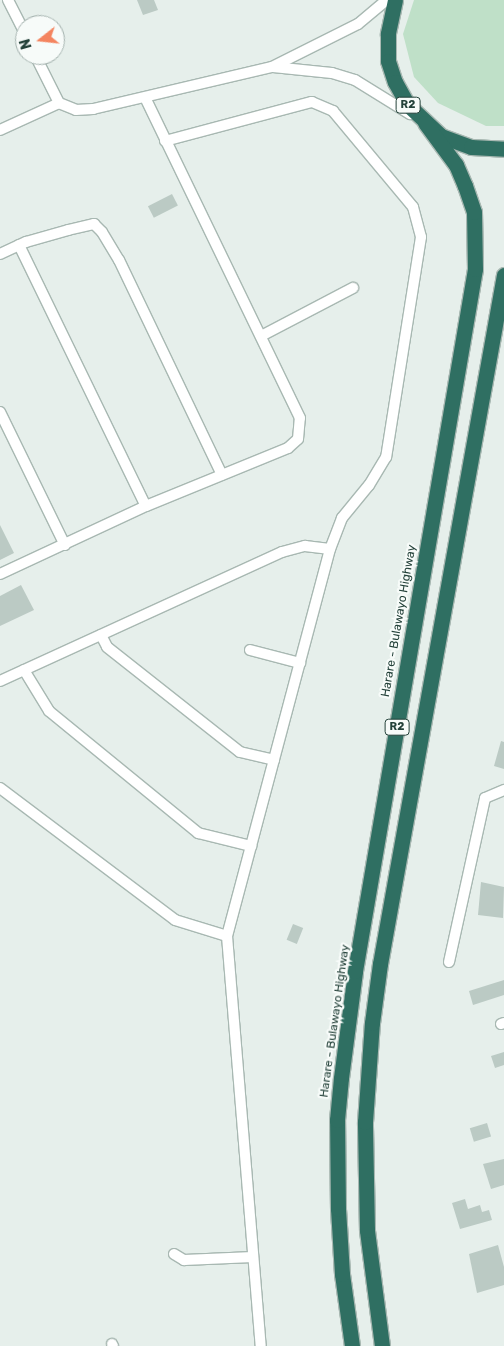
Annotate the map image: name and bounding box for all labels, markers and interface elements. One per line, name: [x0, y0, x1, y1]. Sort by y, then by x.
north arrow: [15, 15, 65, 65]
text: N: [17, 37, 36, 51]
road number: R2: [396, 96, 420, 114]
street label: Harare - Bulawayo Highway: [378, 544, 420, 698]
road number: R2: [384, 719, 410, 736]
street label: Harare - Bulawayo Highway: [317, 944, 353, 1098]

